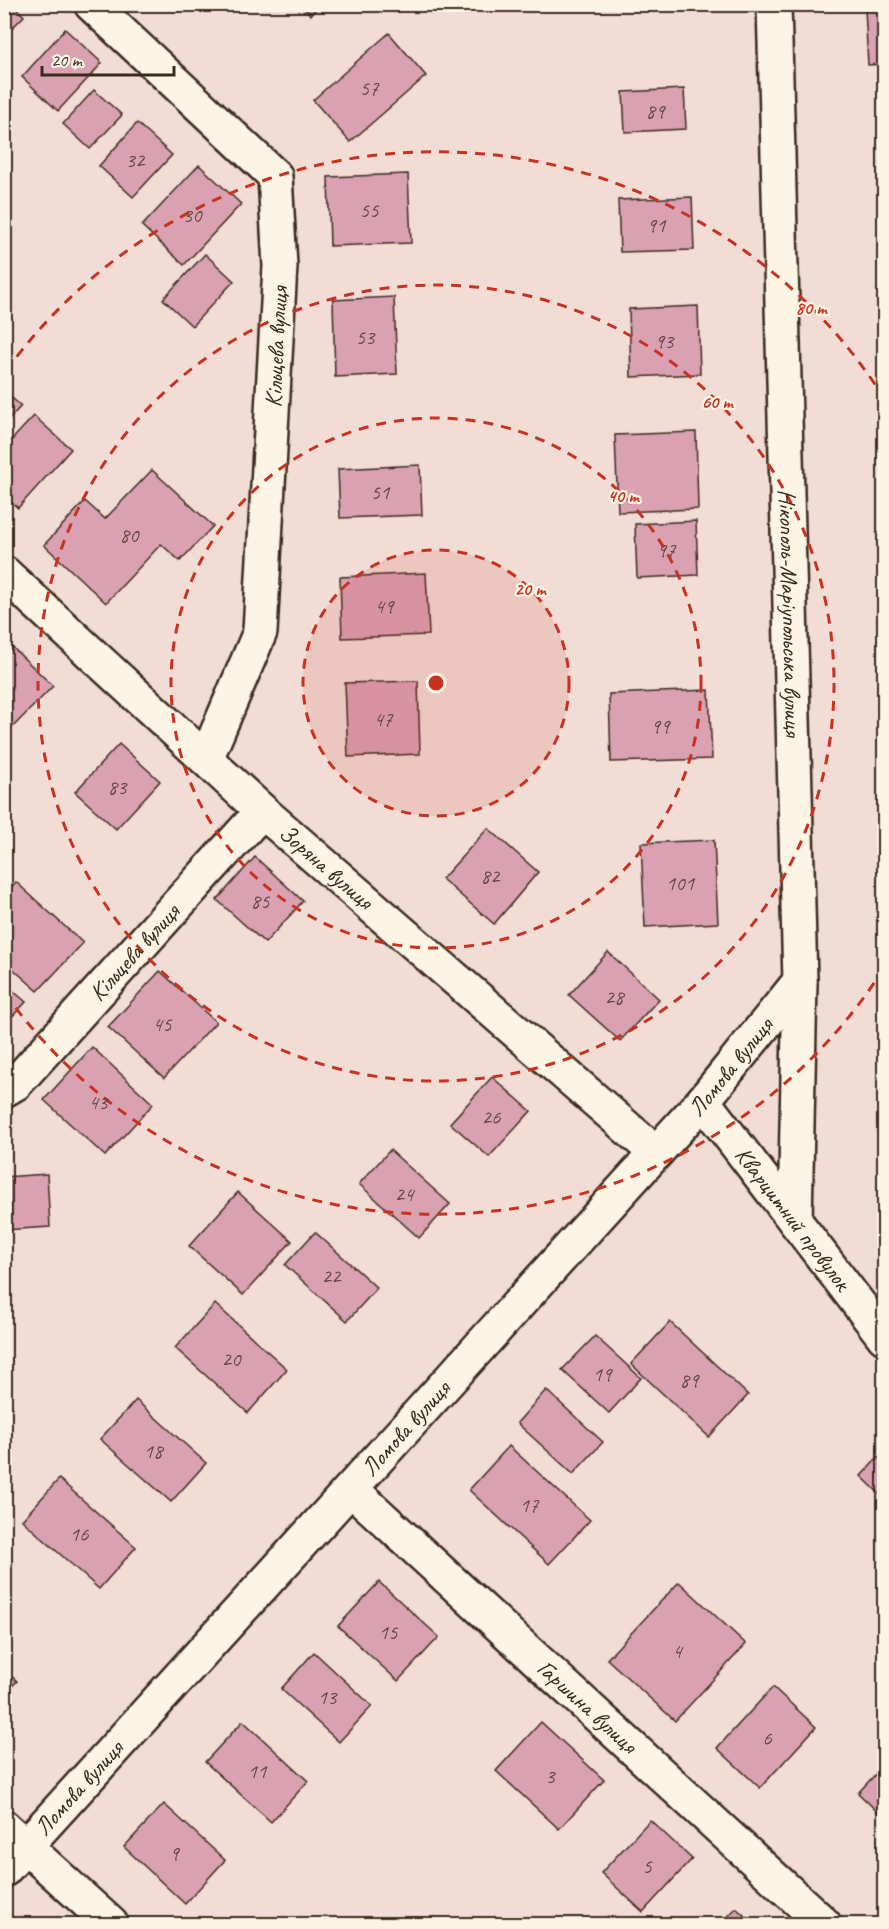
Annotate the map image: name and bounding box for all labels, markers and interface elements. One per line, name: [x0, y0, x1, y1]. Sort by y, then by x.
scale bar: [42, 39, 174, 77]
text: 20 m: [51, 49, 84, 71]
house number: 57: [360, 75, 380, 101]
house number: 89: [646, 98, 666, 124]
house number: 32: [126, 147, 146, 173]
house number: 55: [360, 197, 380, 223]
house number: 30: [183, 202, 203, 228]
house number: 91: [647, 212, 667, 238]
street label: Кільцева вулиця: [258, 284, 294, 408]
text: 80 m: [796, 297, 828, 319]
house number: 53: [356, 324, 376, 350]
house number: 93: [655, 328, 675, 354]
text: 60 m: [701, 391, 734, 413]
house number: 51: [371, 479, 391, 505]
text: 40 m: [608, 485, 640, 507]
street label: Нікополь-Маріупольська вулиця: [772, 489, 809, 739]
house number: 80: [120, 522, 140, 548]
house number: 97: [657, 537, 677, 563]
text: 20 m: [515, 578, 547, 600]
house number: 49: [375, 593, 395, 619]
centre of rings: [426, 673, 446, 693]
house number: 47: [374, 706, 394, 732]
house number: 99: [651, 713, 671, 739]
house number: 83: [108, 774, 128, 800]
street label: Зоряна вулиця: [273, 818, 381, 917]
house number: 82: [481, 863, 501, 889]
house number: 101: [666, 870, 696, 896]
house number: 85: [251, 888, 271, 914]
street label: Кільцева вулиця: [82, 896, 187, 1007]
house number: 28: [605, 984, 626, 1010]
street label: Ломова вулиця: [682, 1010, 781, 1123]
house number: 45: [153, 1011, 173, 1037]
house number: 43: [89, 1089, 109, 1115]
house number: 26: [482, 1104, 501, 1130]
street label: Кварцитний провулок: [728, 1141, 859, 1298]
house number: 24: [395, 1181, 416, 1207]
house number: 22: [322, 1263, 342, 1289]
house number: 20: [222, 1346, 242, 1372]
house number: 19: [593, 1361, 613, 1387]
house number: 89: [680, 1367, 700, 1393]
street label: Ломова вулиця: [355, 1373, 458, 1482]
house number: 18: [144, 1438, 165, 1464]
house number: 17: [520, 1492, 540, 1518]
house number: 16: [70, 1521, 89, 1547]
house number: 15: [379, 1619, 399, 1645]
house number: 4: [672, 1638, 684, 1664]
street label: Гаршина вулиця: [531, 1653, 645, 1761]
house number: 13: [318, 1684, 338, 1710]
house number: 6: [762, 1725, 772, 1751]
street label: Ломова вулиця: [28, 1733, 131, 1842]
house number: 11: [248, 1758, 268, 1784]
house number: 3: [545, 1763, 556, 1789]
house number: 9: [169, 1840, 180, 1866]
house number: 5: [642, 1853, 653, 1879]

